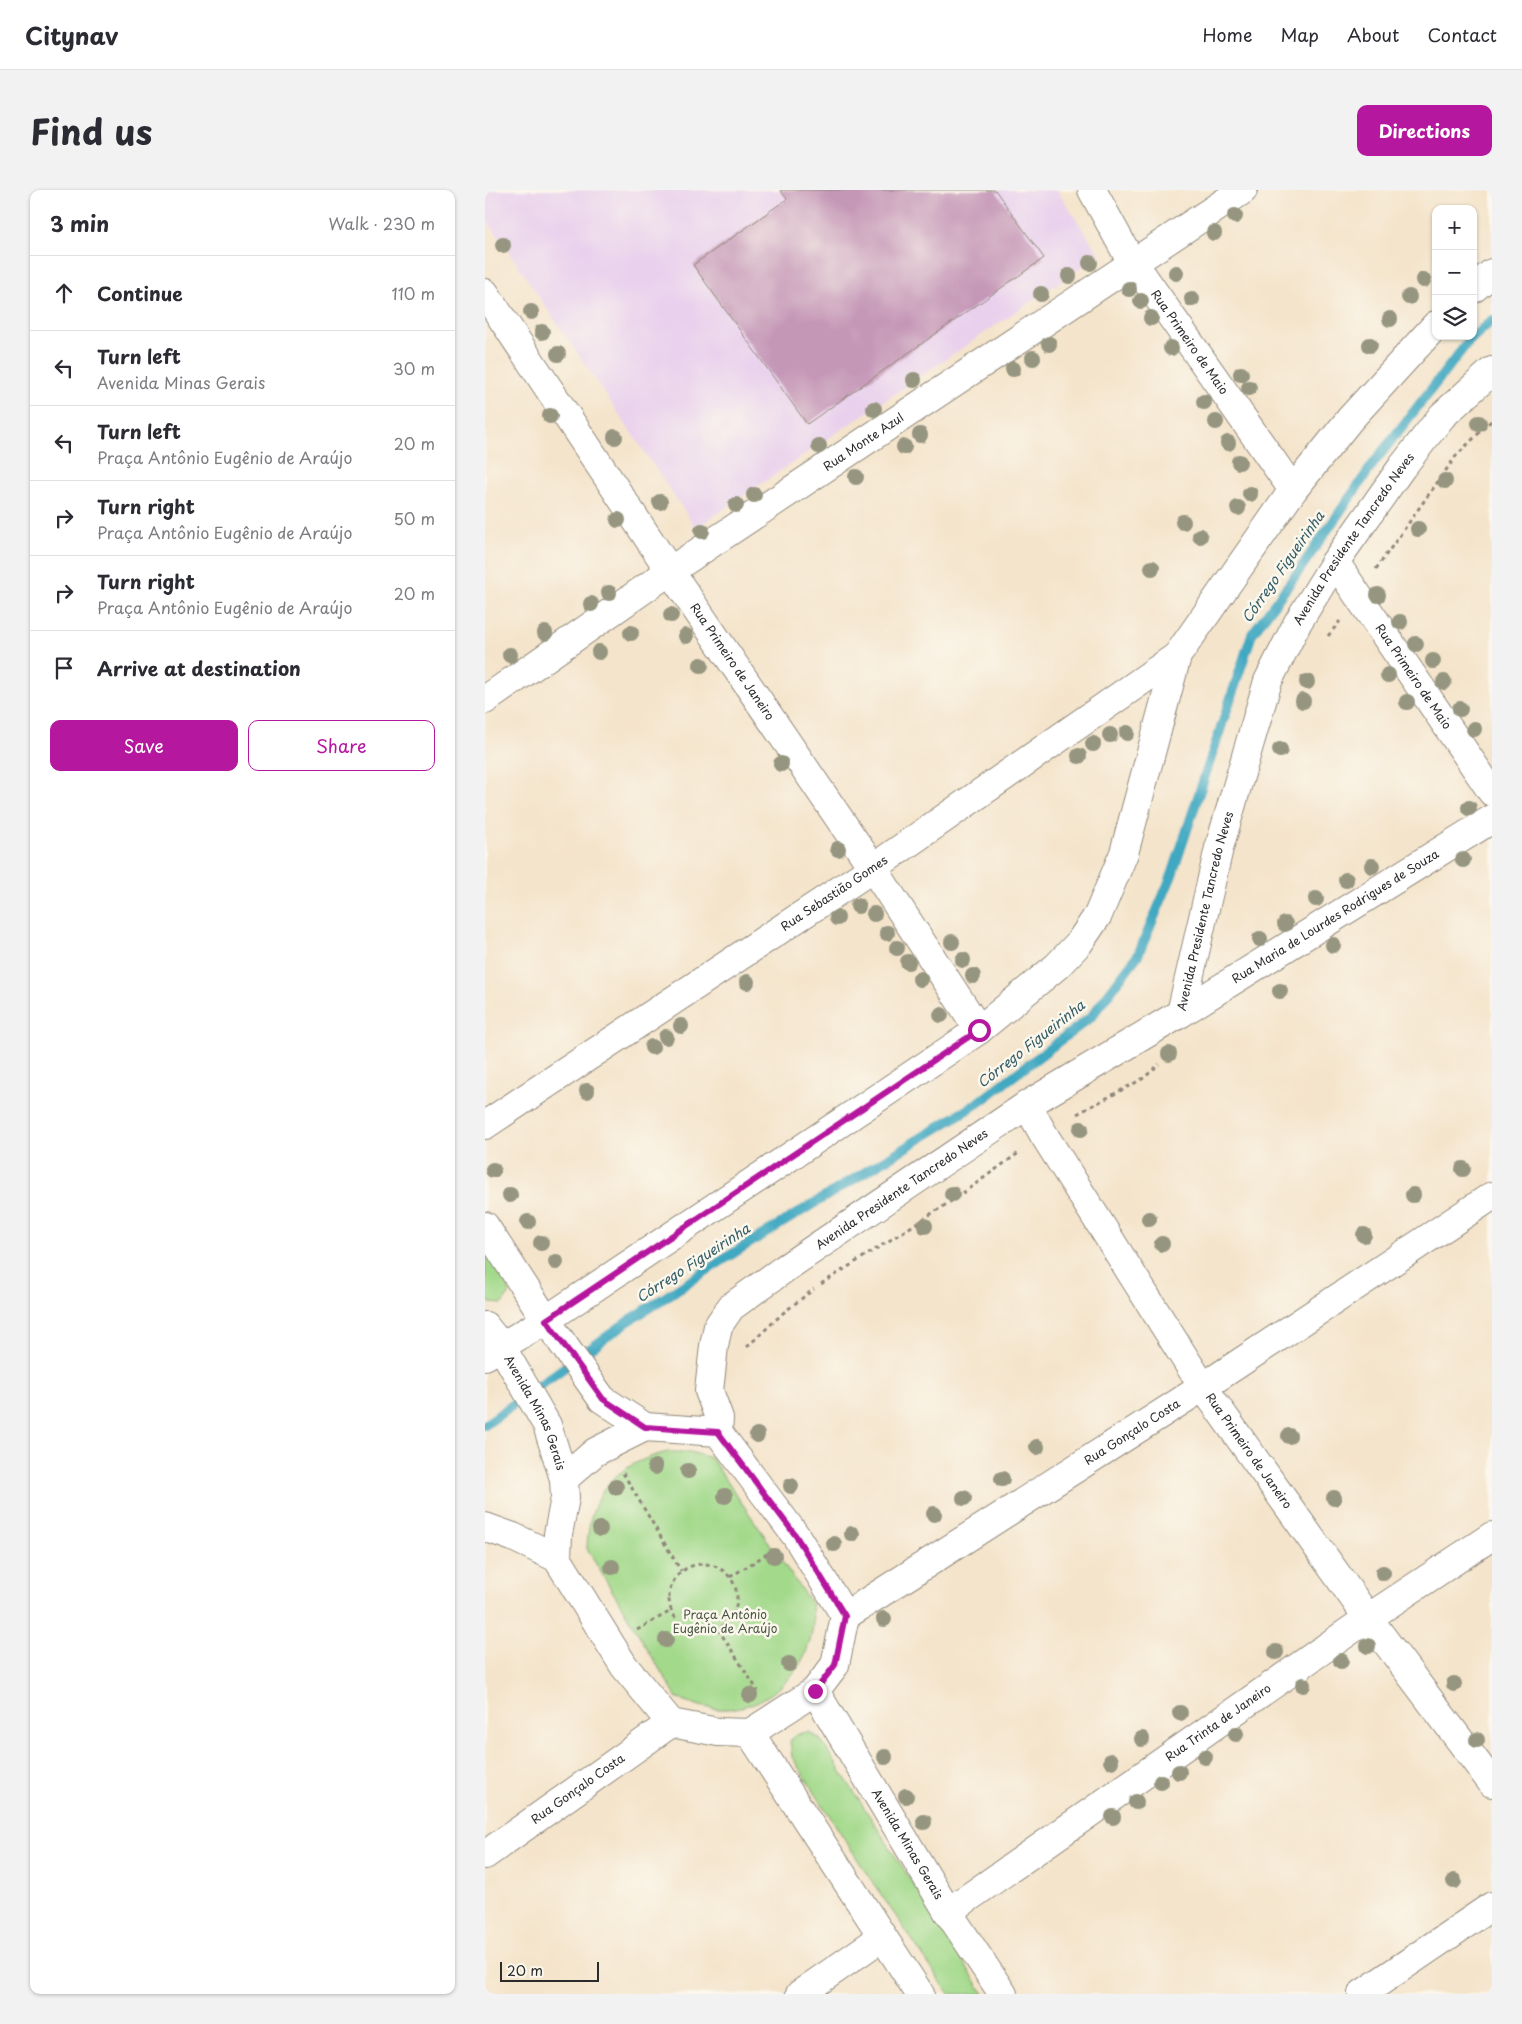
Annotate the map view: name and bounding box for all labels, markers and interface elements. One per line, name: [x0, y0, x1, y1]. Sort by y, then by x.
text: Citynav: [25, 17, 118, 53]
text: Home: [1202, 21, 1252, 48]
text: Map: [1280, 21, 1319, 48]
text: About: [1347, 21, 1399, 48]
text: Contact: [1427, 21, 1497, 48]
text: Find us: [30, 104, 152, 157]
button: Directions: [1357, 105, 1492, 156]
map controls: [1432, 205, 1477, 340]
button: +: [1432, 205, 1477, 250]
text: 3 min: [50, 207, 109, 239]
text: Walk · 230 m: [328, 211, 435, 235]
button: −: [1432, 250, 1477, 295]
icon: ahead: [50, 279, 78, 307]
text: Continue: [97, 279, 183, 307]
text: 110 m: [392, 281, 435, 305]
street label: Rua Primeiro de Maio: [1147, 286, 1233, 398]
button: layers: [1432, 295, 1477, 340]
text: Turn left: [97, 342, 181, 370]
icon: left: [50, 354, 78, 382]
text: 30 m: [393, 356, 435, 380]
text: Avenida Minas Gerais: [97, 370, 265, 394]
street label: Rua Monte Azul: [819, 408, 907, 475]
text: Turn left: [97, 417, 181, 445]
icon: left: [50, 429, 78, 457]
text: 20 m: [394, 431, 435, 455]
text: Praça Antônio Eugênio de Araújo: [97, 445, 352, 469]
street label: Avenida Presidente Tancredo Neves: [1288, 448, 1418, 628]
text: Turn right: [97, 492, 195, 520]
icon: right: [50, 504, 78, 532]
text: 50 m: [394, 506, 435, 530]
water label: Córrego Figueirinha: [1236, 506, 1330, 627]
text: Praça Antônio Eugênio de Araújo: [97, 520, 352, 544]
text: Turn right: [97, 567, 195, 595]
icon: right: [50, 579, 78, 607]
text: 20 m: [394, 581, 435, 605]
text: Praça Antônio Eugênio de Araújo: [97, 595, 352, 619]
street label: Rua Primeiro de Janeiro: [686, 599, 780, 724]
street label: Rua Primeiro de Maio: [1372, 620, 1457, 733]
icon: arrive: [50, 654, 78, 682]
text: Arrive at destination: [97, 654, 301, 682]
button: Save: [50, 720, 238, 771]
button: Share: [248, 720, 435, 771]
street label: Avenida Presidente Tancredo Neves: [1172, 809, 1237, 1012]
street label: Rua Maria de Lourdes Rodrigues de Souza: [1228, 844, 1442, 987]
street label: Rua Sebastião Gomes: [777, 850, 891, 935]
water label: Córrego Figueirinha: [972, 994, 1090, 1092]
route start: [968, 1019, 991, 1042]
street label: Avenida Presidente Tancredo Neves: [812, 1124, 992, 1253]
water label: Córrego Figueirinha: [632, 1217, 755, 1307]
street label: Avenida Minas Gerais: [500, 1352, 571, 1473]
street label: Rua Primeiro de Janeiro: [1202, 1389, 1297, 1512]
street label: Rua Gonçalo Costa: [1080, 1394, 1184, 1469]
park label: Praça Antônio Eugênio de Araújo: [673, 1605, 778, 1637]
street label: Rua Trinta de Janeiro: [1161, 1678, 1275, 1765]
route end: [804, 1680, 827, 1703]
street label: Rua Gonçalo Costa: [527, 1748, 628, 1828]
street label: Avenida Minas Gerais: [868, 1785, 949, 1903]
scale bar: [500, 1959, 599, 1982]
text: 20 m: [507, 1960, 543, 1981]

